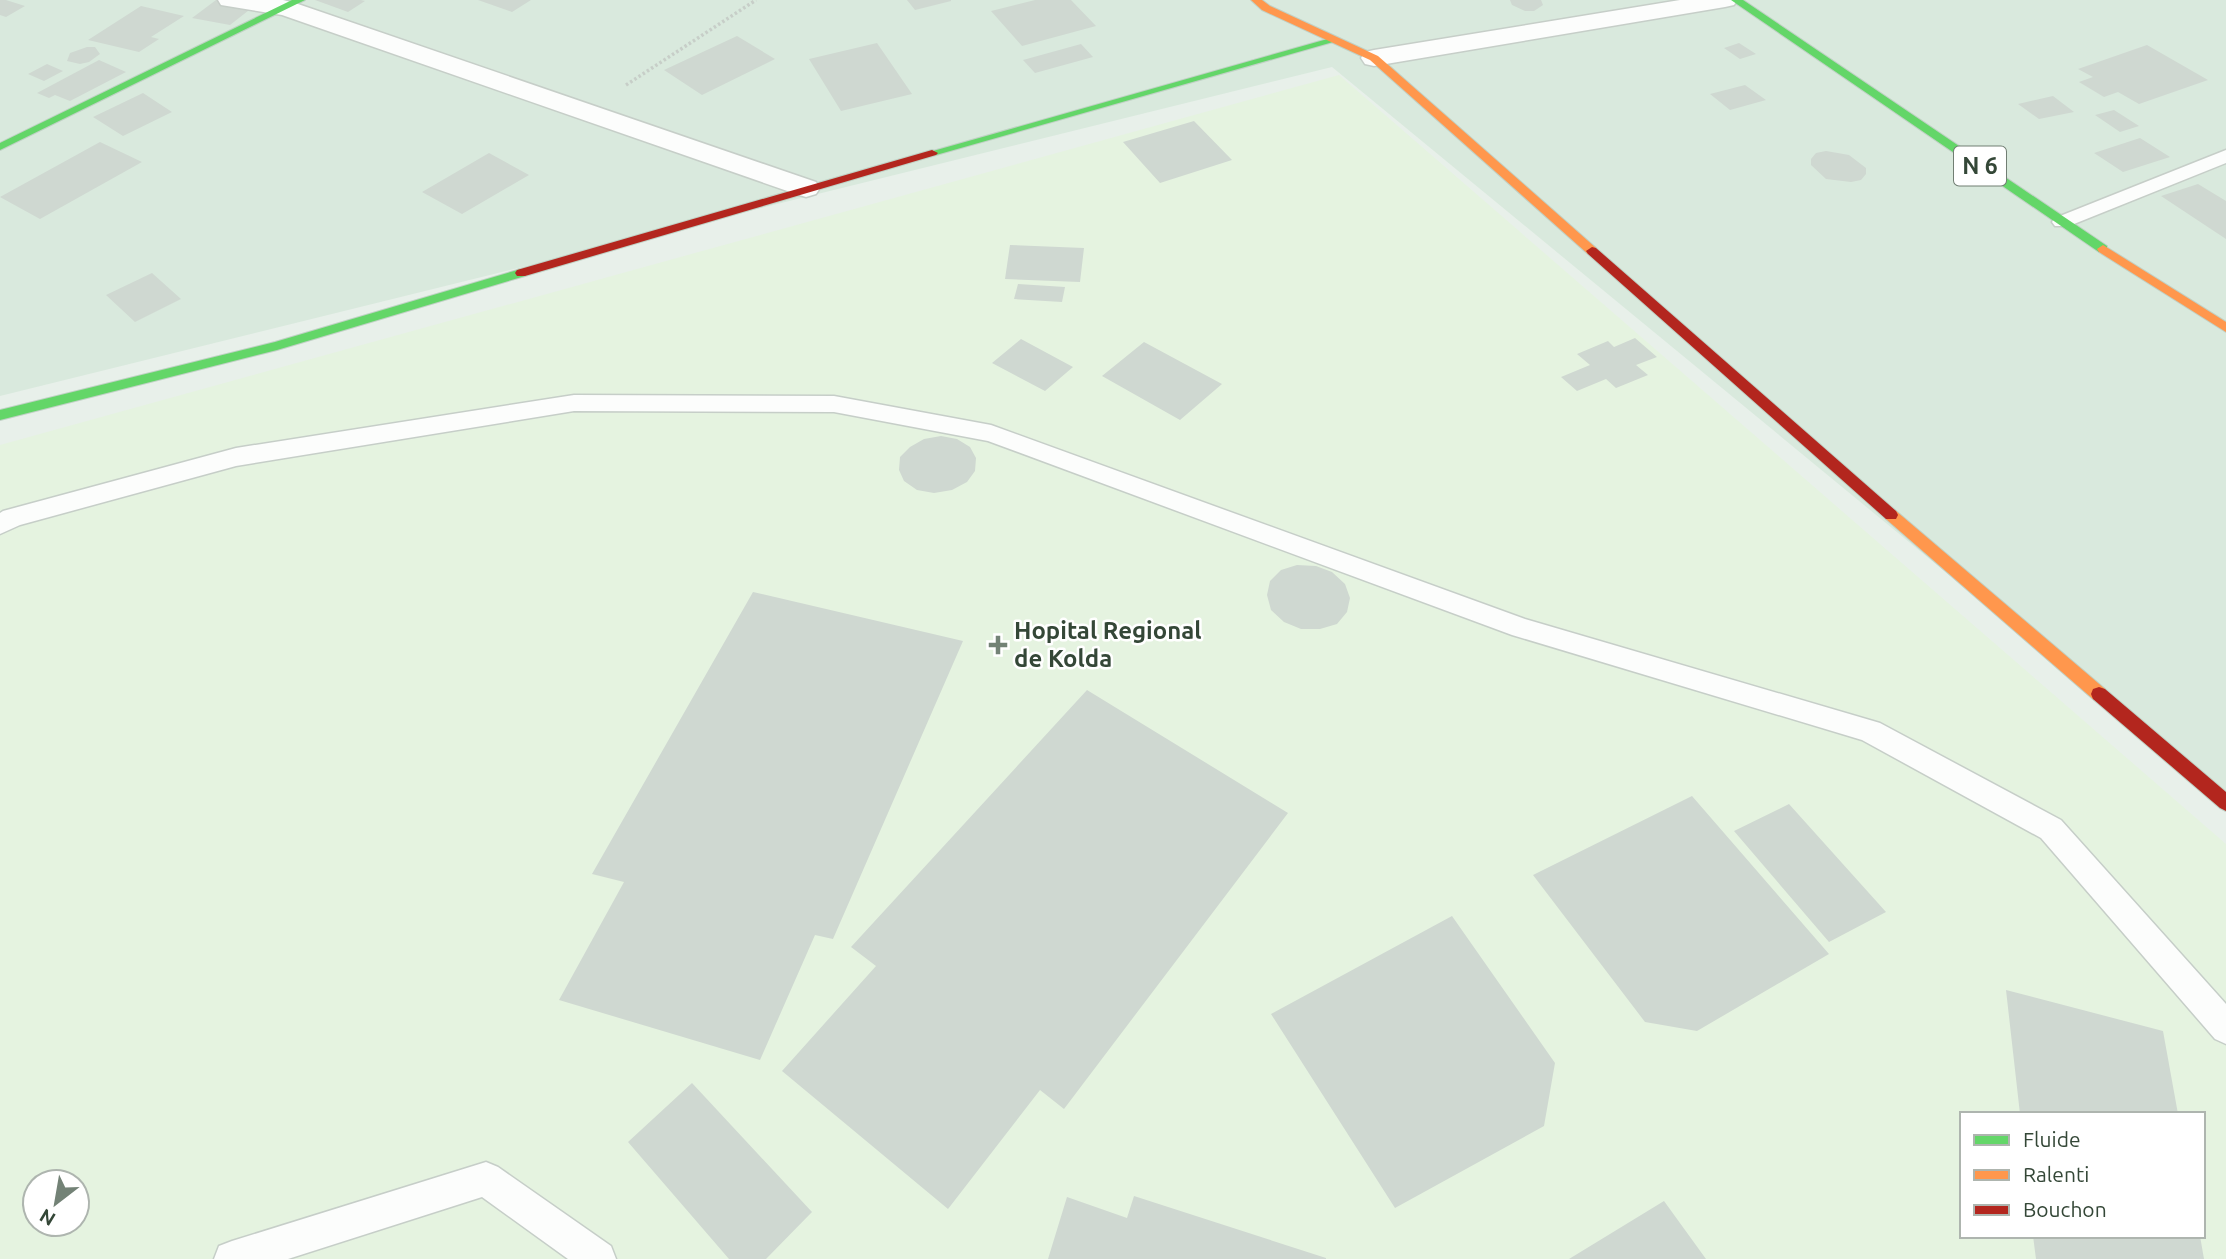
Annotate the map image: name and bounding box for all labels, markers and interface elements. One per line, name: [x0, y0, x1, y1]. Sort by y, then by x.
road number: N 6: [1954, 146, 2006, 186]
place label: Hopital Regional de Kolda: [1014, 617, 1202, 672]
marker: Hopital Regional de Kolda: [988, 635, 1008, 655]
legend: [1960, 1112, 2205, 1238]
text: Fluide: [2023, 1127, 2081, 1151]
text: Ralenti: [2023, 1162, 2089, 1186]
north arrow: [21, 1168, 91, 1238]
text: Bouchon: [2023, 1197, 2107, 1221]
text: N: [35, 1204, 59, 1231]

